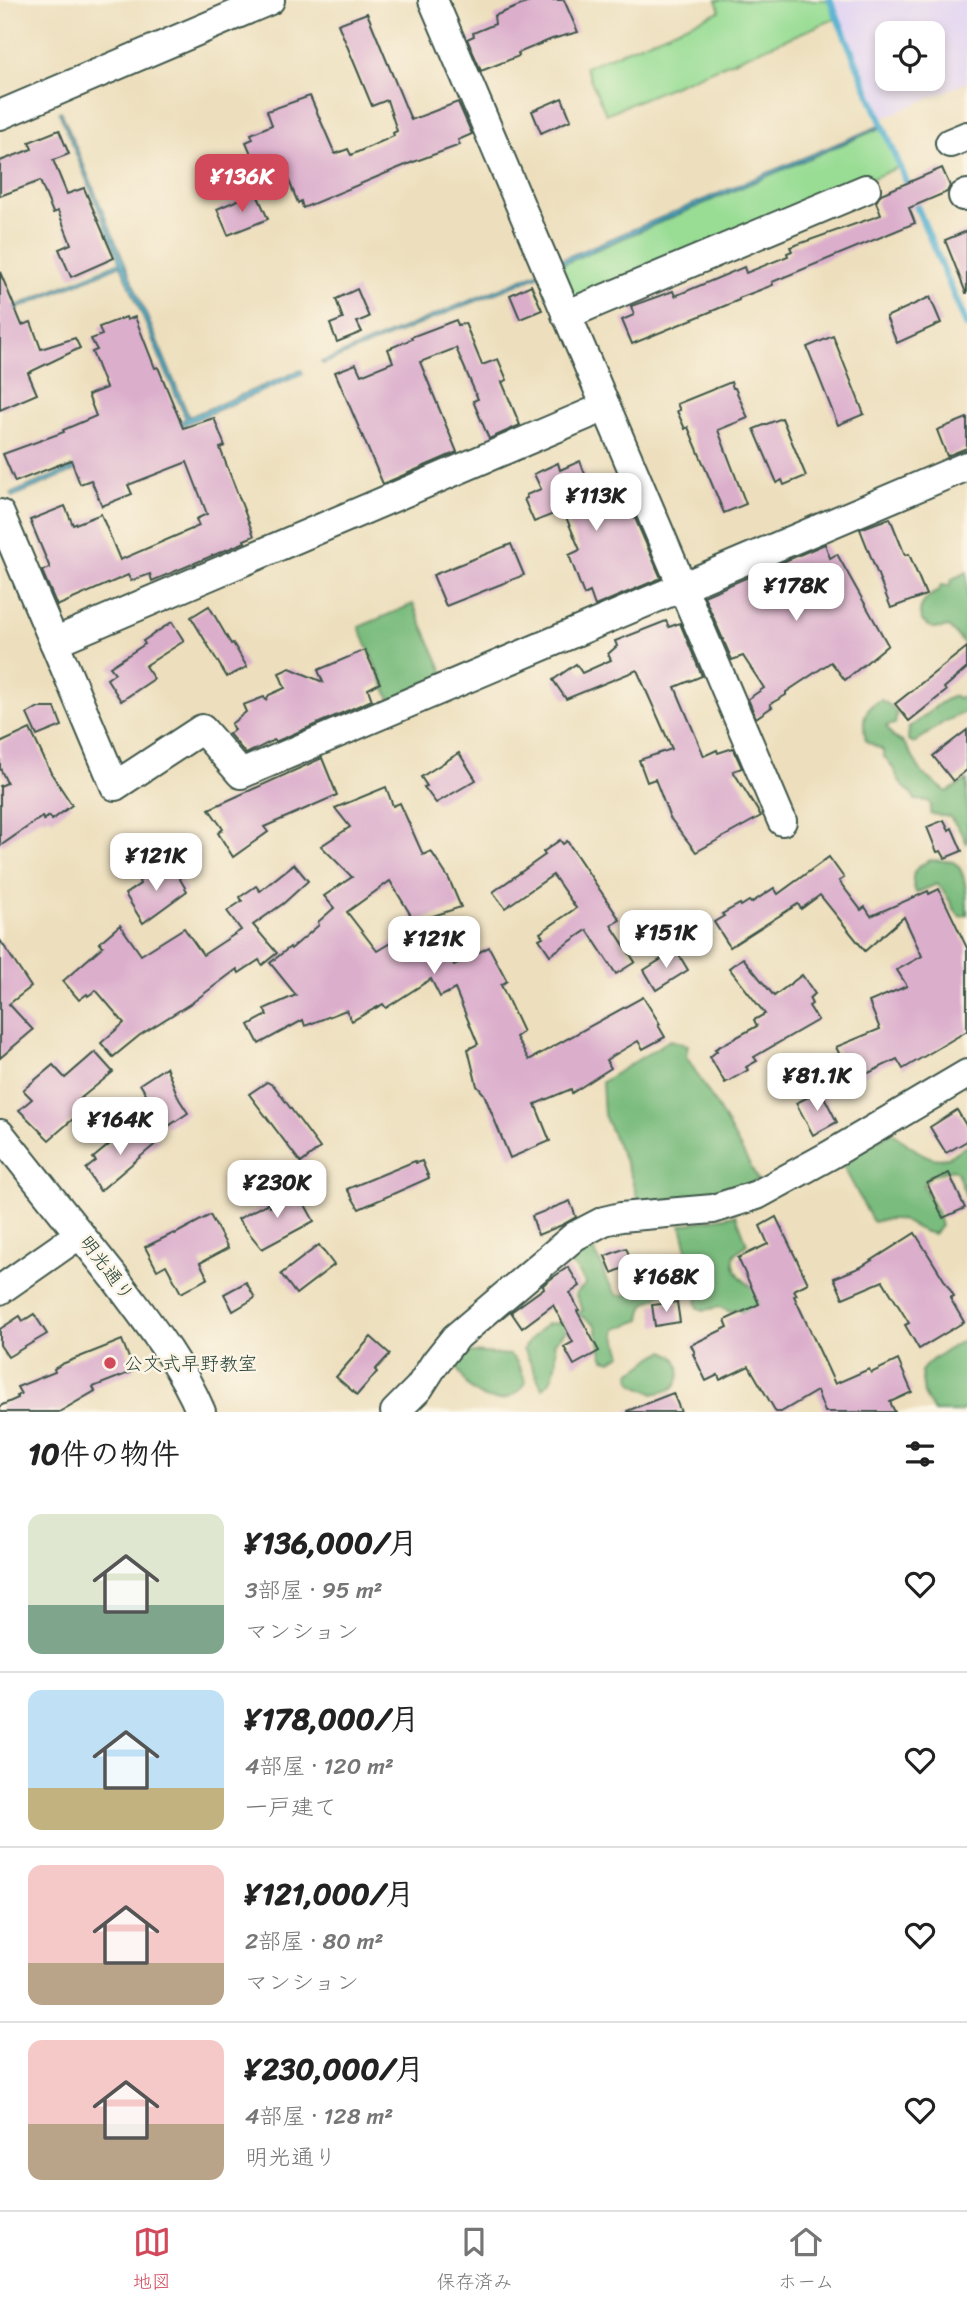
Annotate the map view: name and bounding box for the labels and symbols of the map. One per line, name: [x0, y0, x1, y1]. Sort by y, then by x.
pin: ¥136K: [193, 154, 291, 214]
pin: ¥113K: [547, 474, 645, 533]
pin: ¥178K: [747, 564, 845, 623]
pin: ¥121K: [107, 834, 205, 893]
pin: ¥151K: [617, 911, 715, 970]
pin: ¥121K: [385, 916, 483, 976]
pin: ¥81.1K: [760, 1054, 874, 1113]
pin: ¥164K: [71, 1098, 169, 1157]
pin: ¥230K: [228, 1160, 326, 1220]
street label: 明光通り: [71, 1228, 143, 1308]
pin: ¥168K: [617, 1254, 715, 1314]
place label: 公文式早野教室: [124, 1347, 257, 1380]
marker: 公文式早野教室: [102, 1355, 118, 1371]

